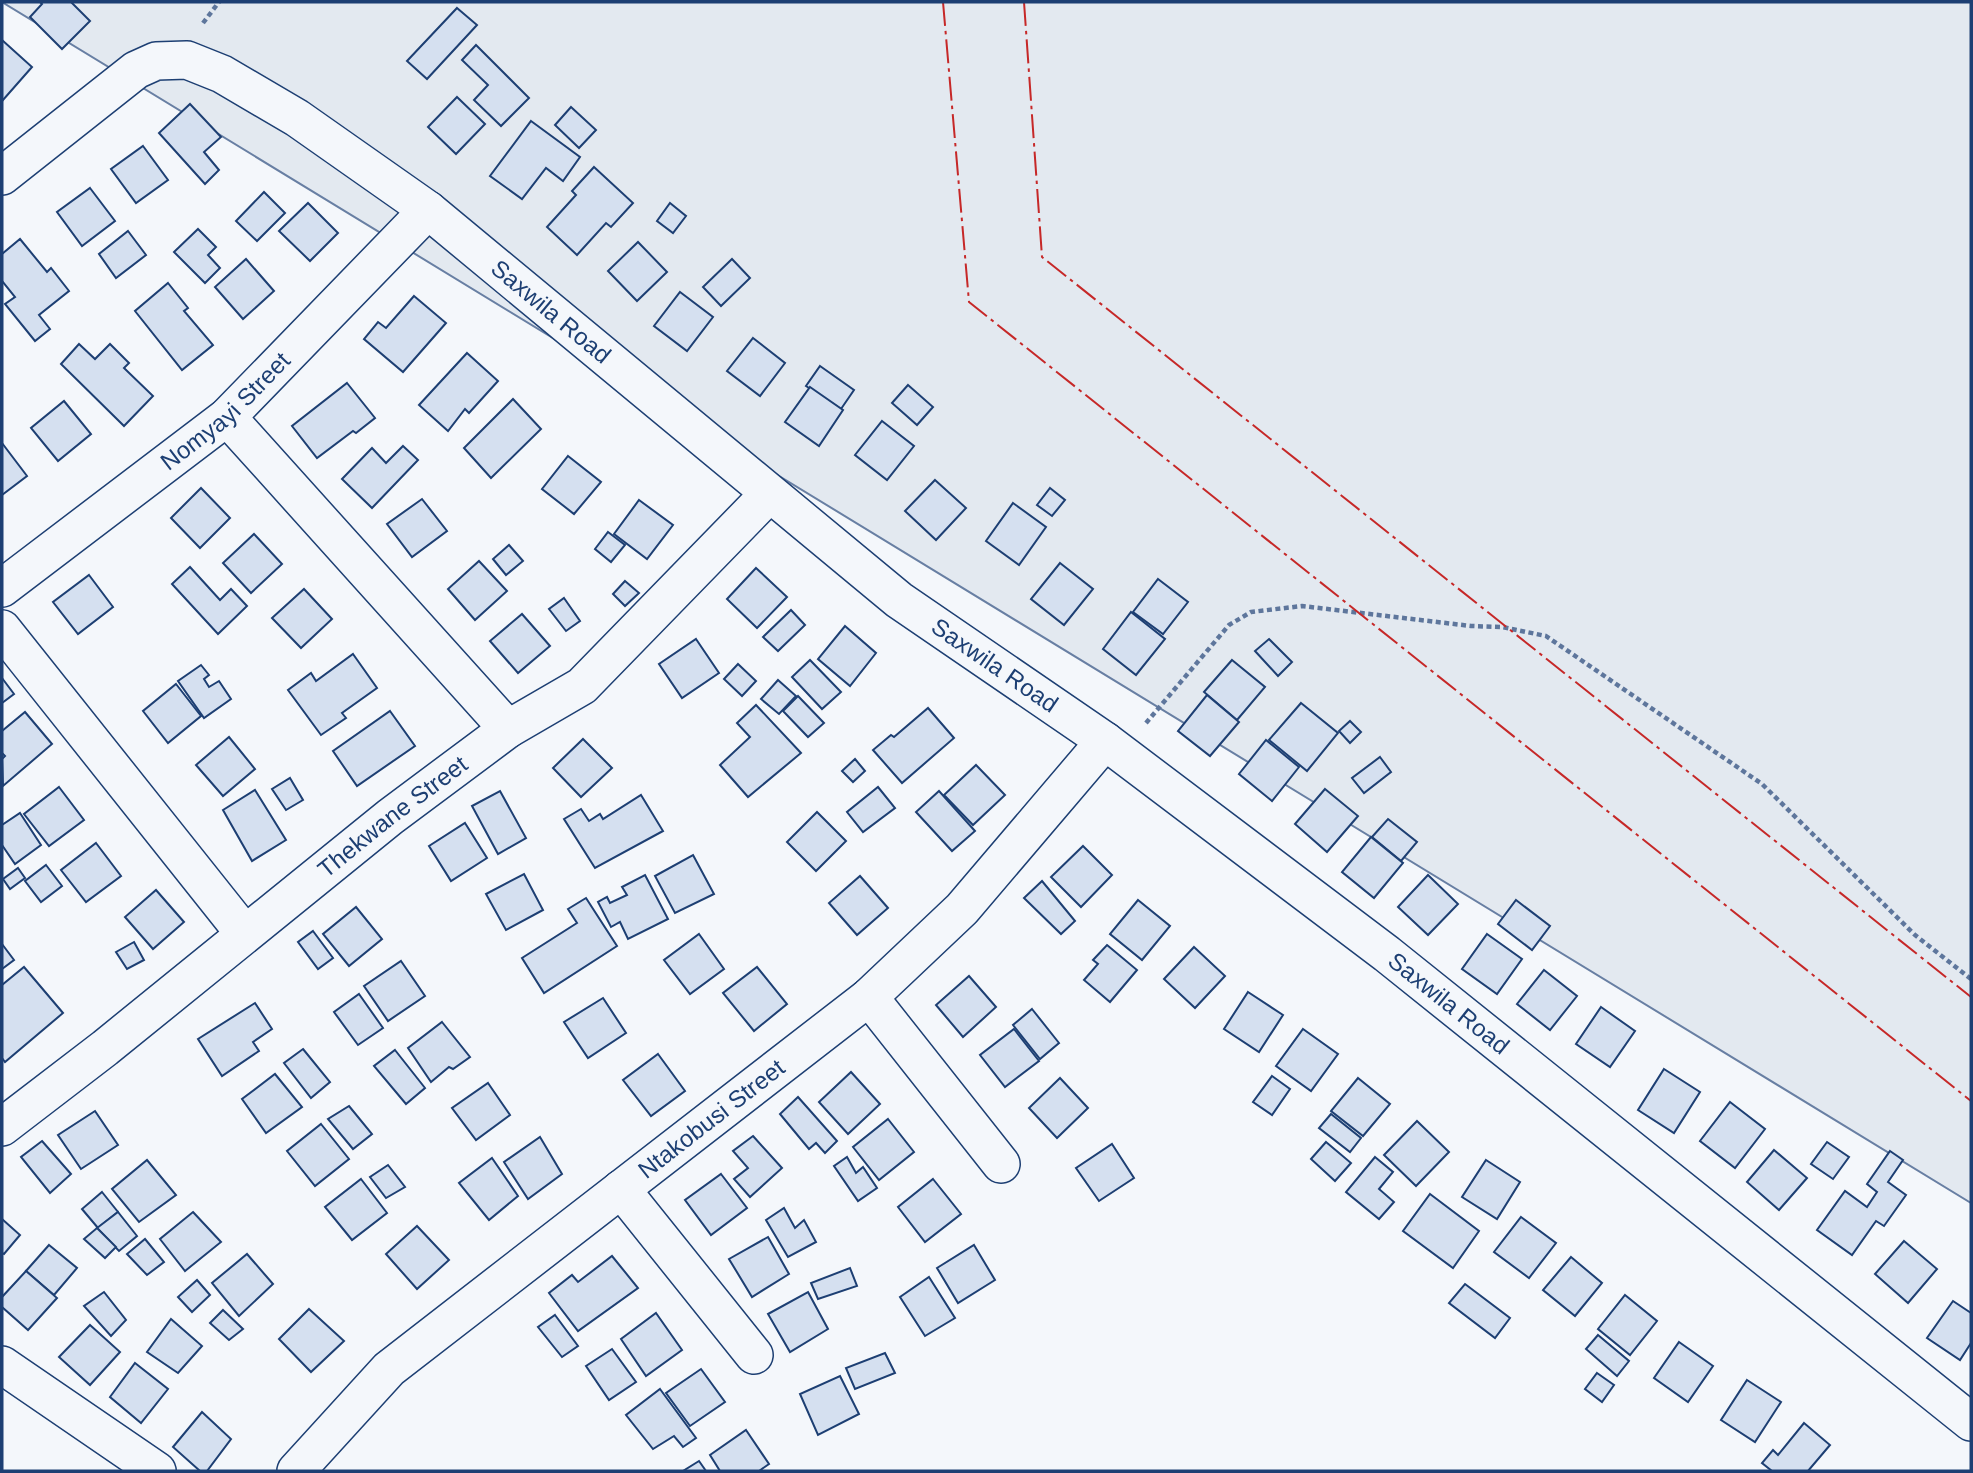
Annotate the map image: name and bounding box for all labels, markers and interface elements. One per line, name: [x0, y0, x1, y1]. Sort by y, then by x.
street label: Saxwila Road: [486, 254, 616, 369]
street label: Nomyayi Street: [155, 346, 295, 476]
street label: Saxwila Road: [927, 612, 1063, 718]
street label: Thekwane Street: [312, 750, 473, 883]
street label: Saxwila Road: [1383, 947, 1515, 1059]
street label: Ntakobusi Street: [633, 1053, 790, 1184]

